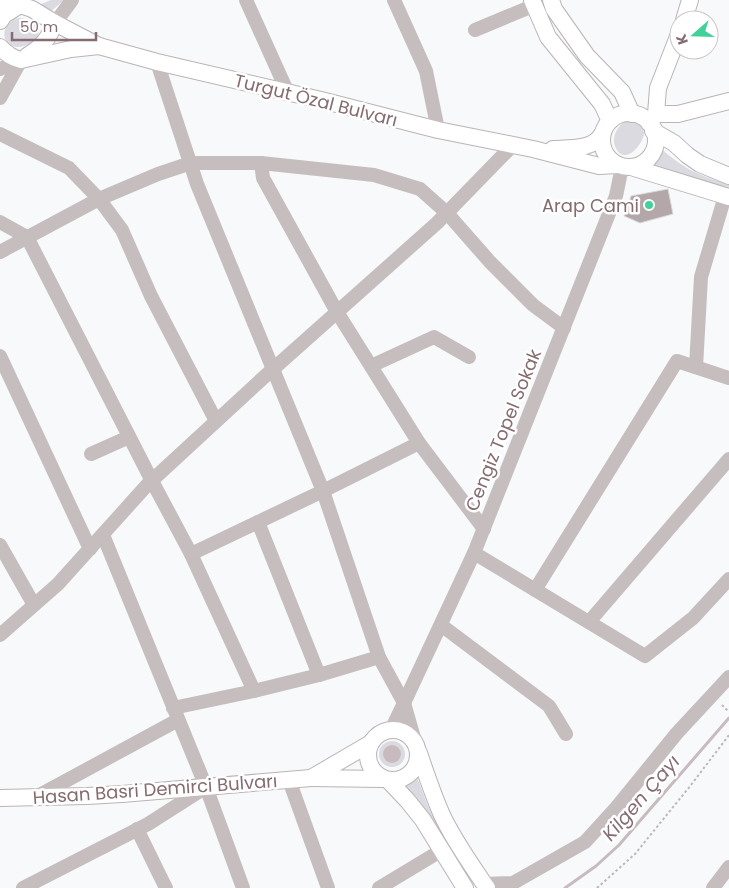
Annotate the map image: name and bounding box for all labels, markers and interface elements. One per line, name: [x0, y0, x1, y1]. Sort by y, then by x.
scale bar: [12, 10, 96, 42]
north arrow: [669, 10, 719, 60]
text: 50 m: [20, 16, 58, 37]
text: K: [671, 31, 693, 47]
street label: Turgut Özal Bulvarı: [232, 68, 400, 132]
place label: Arap Cami: [542, 193, 639, 218]
marker: Arap Cami: [643, 199, 655, 211]
street label: Cengiz Topel Sokak: [459, 345, 547, 515]
water label: Kilgen Çayı: [596, 749, 686, 847]
street label: Hasan Basri Demirci Bulvarı: [32, 768, 278, 810]

